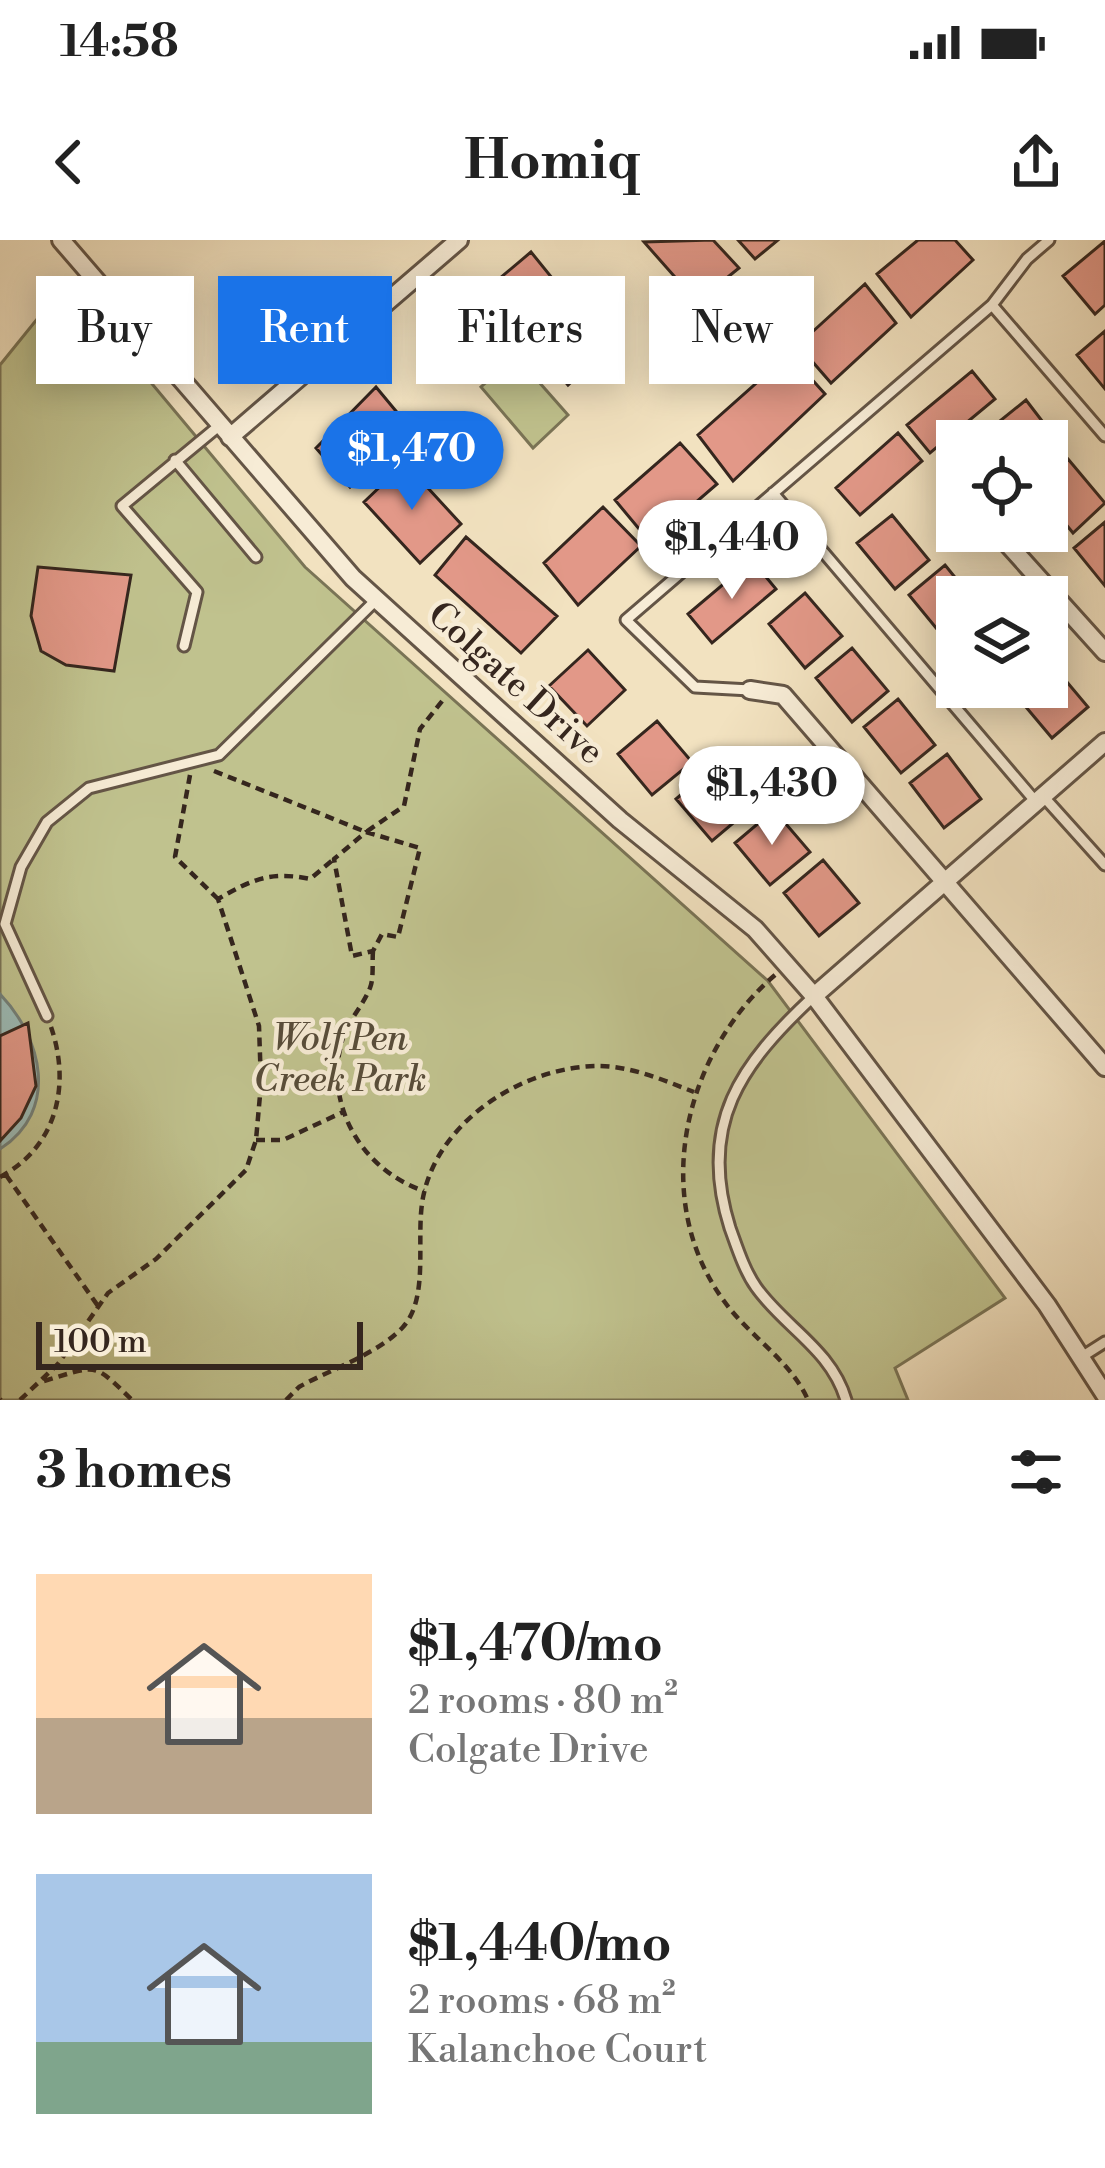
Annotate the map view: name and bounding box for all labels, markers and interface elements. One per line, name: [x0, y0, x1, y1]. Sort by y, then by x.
text: 14:58: [60, 14, 179, 71]
text: Homiq: [464, 128, 641, 196]
icon: back: [36, 129, 102, 195]
icon: share: [1003, 129, 1069, 195]
chip: Buy: [36, 276, 194, 384]
chip: Rent: [218, 276, 392, 384]
chip: Filters: [416, 276, 625, 384]
chip: New: [649, 276, 814, 384]
pin: $1,470: [314, 411, 510, 513]
map controls: [936, 420, 1068, 708]
button: locate: [936, 420, 1068, 552]
text: $1,470: [348, 425, 476, 474]
pin: $1,440: [634, 500, 830, 602]
text: $1,440: [664, 514, 800, 563]
button: layers: [936, 576, 1068, 708]
street label: Colgate Drive: [418, 593, 613, 775]
pin: $1,430: [674, 746, 870, 848]
text: $1,430: [706, 760, 838, 809]
park label: Wolf Pen Creek Park: [254, 1017, 426, 1103]
scale bar: [36, 1316, 363, 1369]
text: 100 m: [54, 1322, 147, 1363]
icon: filters: [1003, 1439, 1069, 1505]
text: 3 homes: [36, 1440, 232, 1504]
text: $1,470/mo: [408, 1613, 663, 1677]
icon: home: [132, 1622, 276, 1766]
text: 2 rooms · 80 m²: [408, 1677, 678, 1726]
text: Colgate Drive: [408, 1726, 649, 1775]
text: $1,440/mo: [408, 1913, 671, 1977]
icon: home: [132, 1922, 276, 2066]
text: 2 rooms · 68 m²: [408, 1977, 676, 2026]
text: Kalanchoe Court: [408, 2026, 707, 2075]

